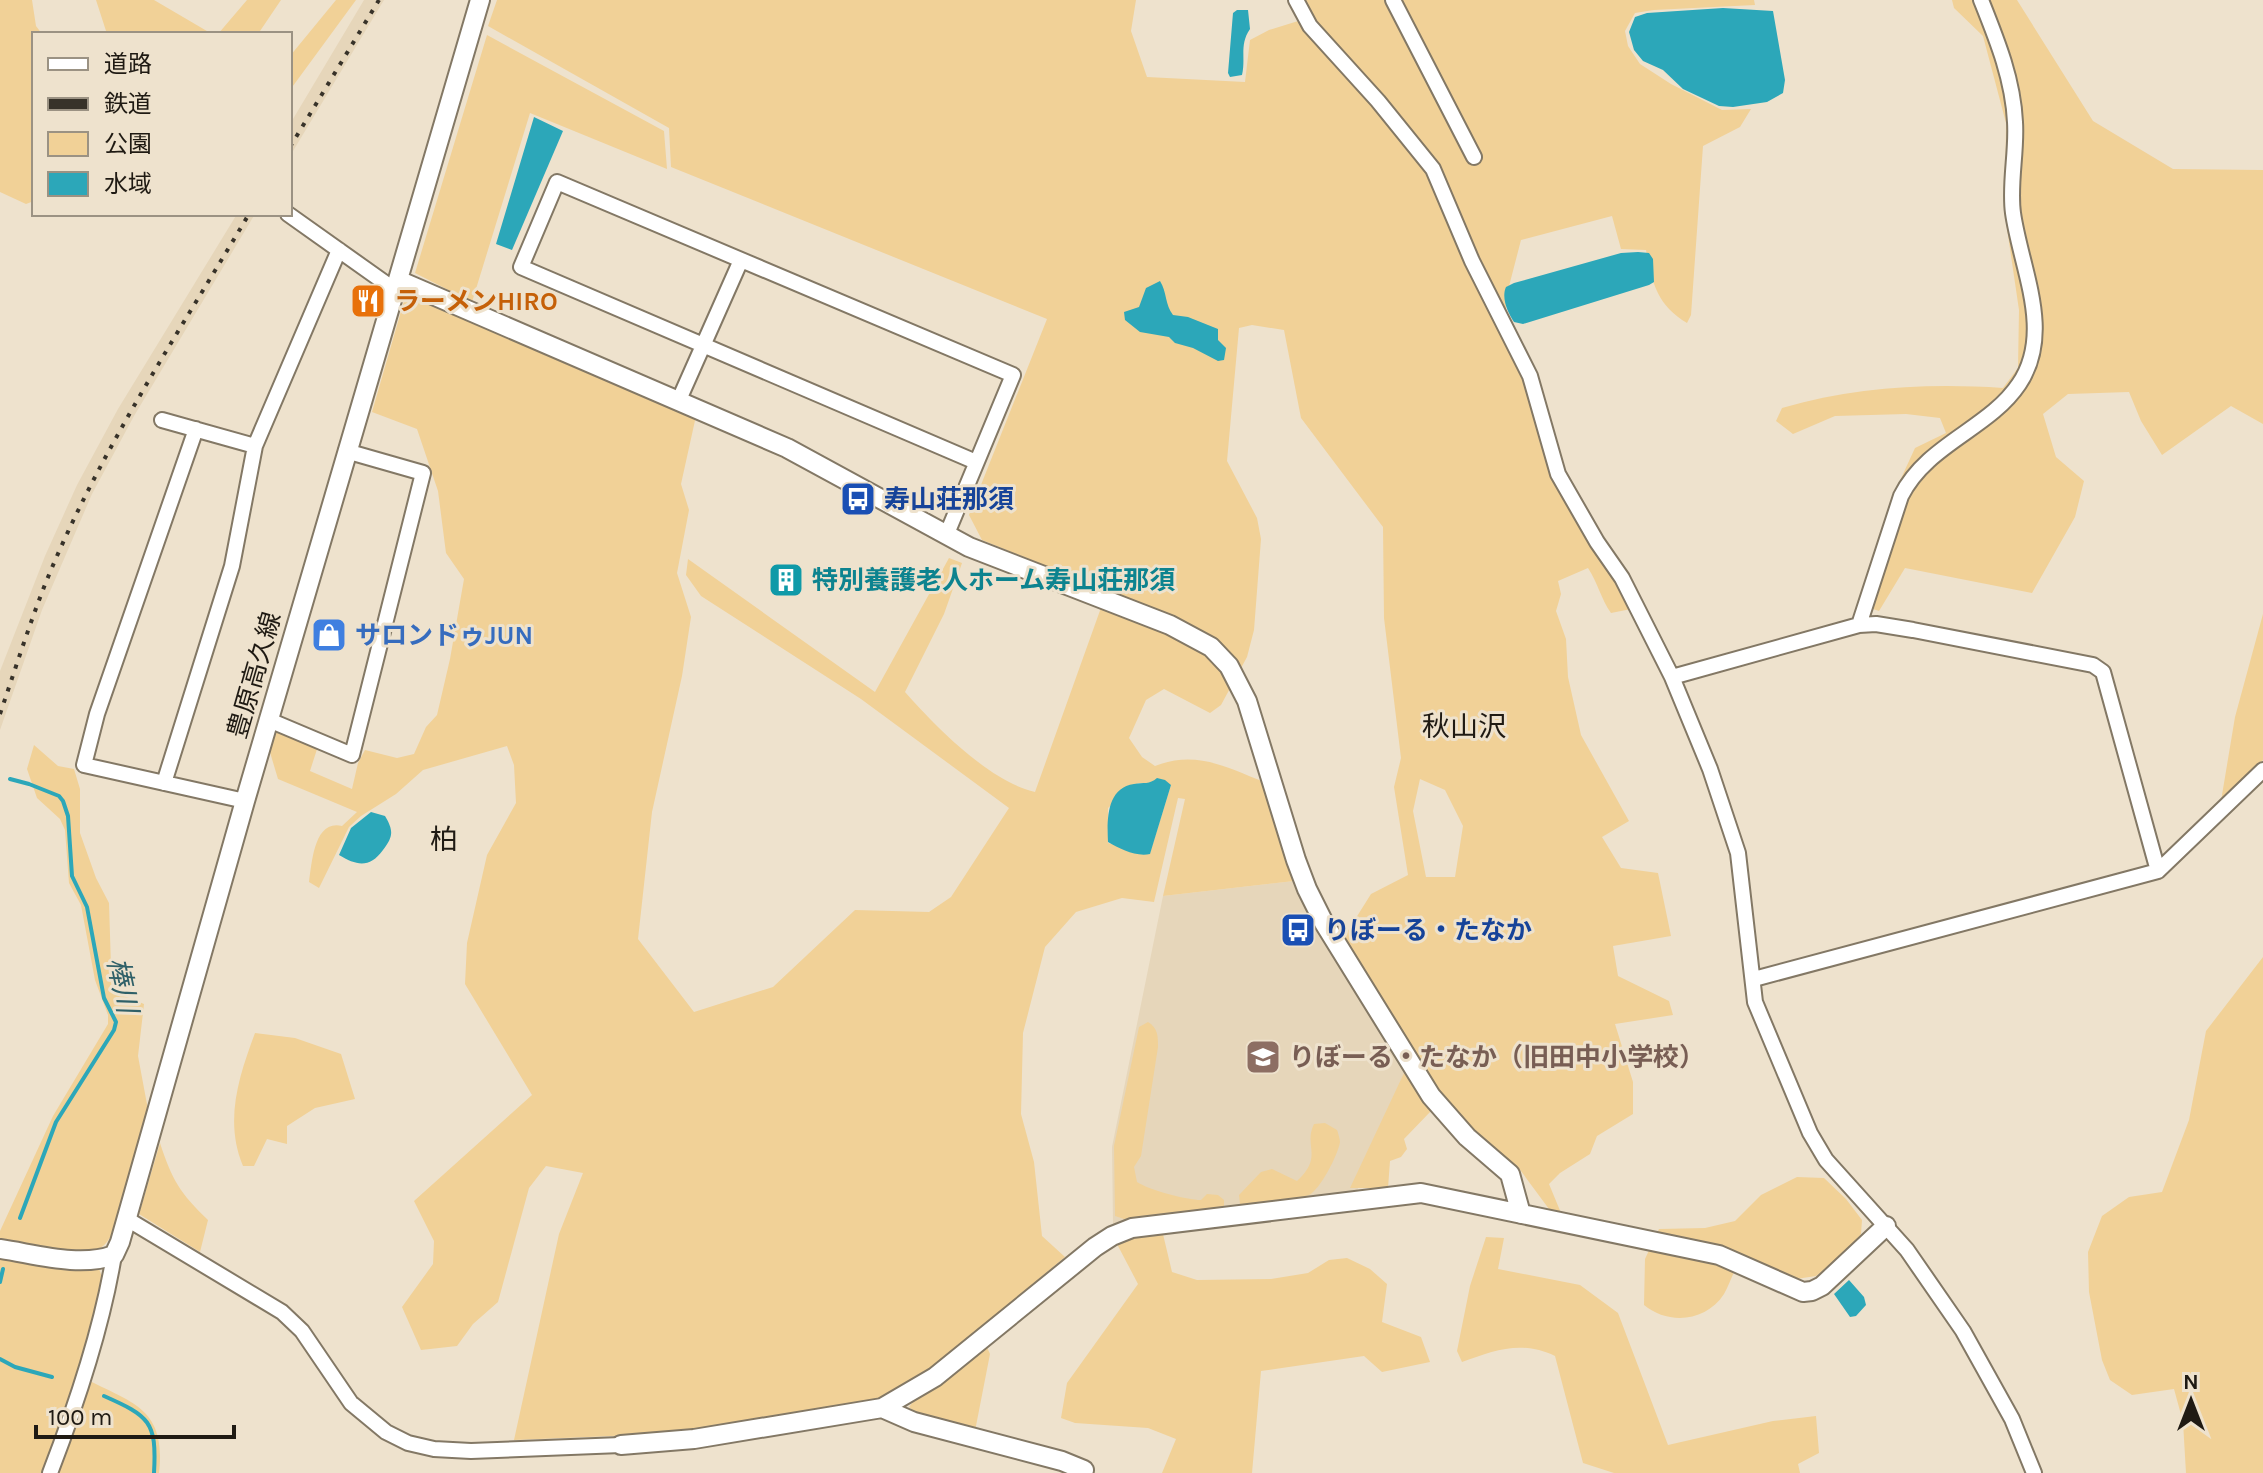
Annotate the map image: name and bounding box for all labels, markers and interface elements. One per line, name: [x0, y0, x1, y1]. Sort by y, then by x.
legend: [32, 32, 292, 216]
text: 道路: [104, 50, 152, 78]
text: 鉄道: [104, 90, 152, 118]
text: 公園: [104, 130, 152, 158]
text: 水域: [104, 170, 152, 198]
restaurant icon: ラーメンHIRO: [349, 282, 387, 320]
place label: ラーメンHIRO: [394, 286, 558, 317]
bus stop icon: 寿山荘那須: [839, 480, 877, 518]
place label: 寿山荘那須: [884, 484, 1014, 515]
building icon: 特別養護老人ホーム寿山荘那須: [767, 561, 805, 599]
place label: 特別養護老人ホーム寿山荘那須: [812, 565, 1175, 596]
street label: 豊原高久線: [222, 608, 287, 742]
shop icon: サロンドゥJUN: [310, 616, 348, 654]
place label: サロンドゥJUN: [355, 620, 533, 651]
district label: 秋山沢: [1422, 710, 1506, 743]
district label: 柏: [430, 823, 458, 856]
bus stop icon: りぼーる・たなか: [1279, 911, 1317, 949]
place label: りぼーる・たなか: [1324, 915, 1532, 946]
water label: 棒川: [101, 954, 145, 1019]
school or university icon: りぼーる・たなか（旧田中小学校）: [1244, 1038, 1282, 1076]
place label: りぼーる・たなか（旧田中小学校）: [1289, 1042, 1705, 1073]
north arrow: [2151, 1361, 2231, 1441]
text: N: [2183, 1369, 2199, 1395]
scale bar: [36, 1389, 234, 1439]
text: 100 m: [48, 1403, 113, 1431]

